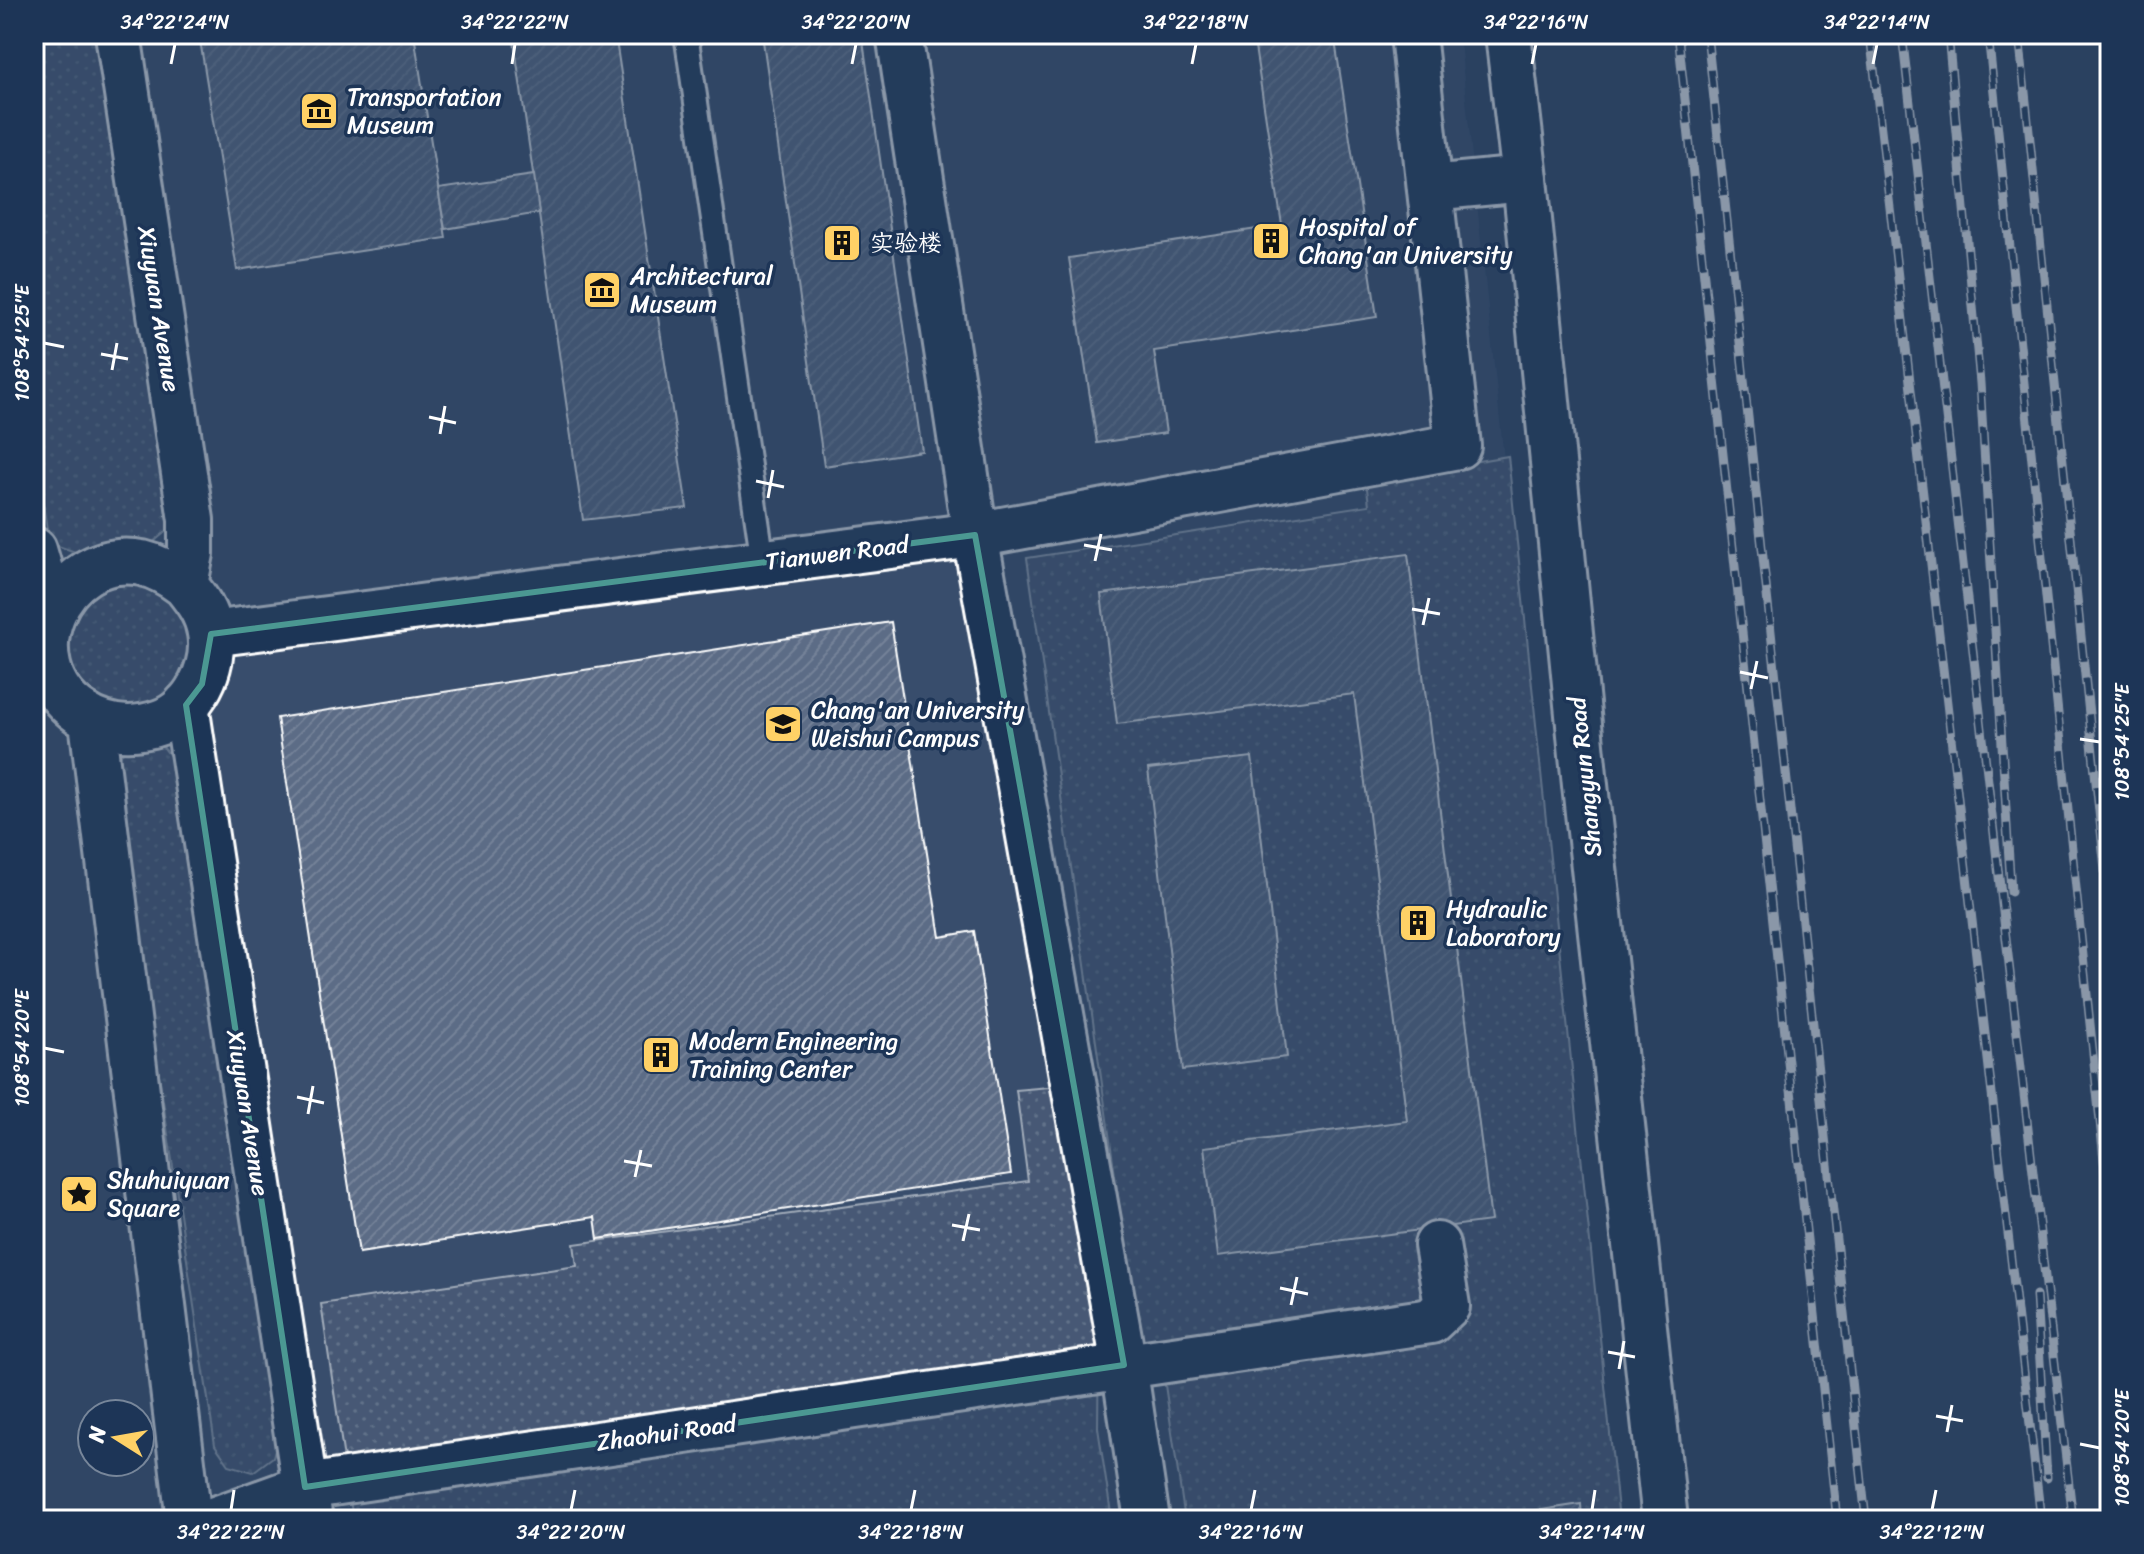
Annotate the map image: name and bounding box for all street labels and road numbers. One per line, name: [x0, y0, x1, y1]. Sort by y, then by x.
street label: Xiuyuan Avenue: [125, 222, 193, 395]
street label: Tianwen Road: [763, 523, 913, 583]
street label: Shangyun Road: [1556, 694, 1614, 859]
street label: Xiuyuan Avenue: [214, 1026, 282, 1199]
street label: Zhaohui Road: [593, 1402, 741, 1464]

